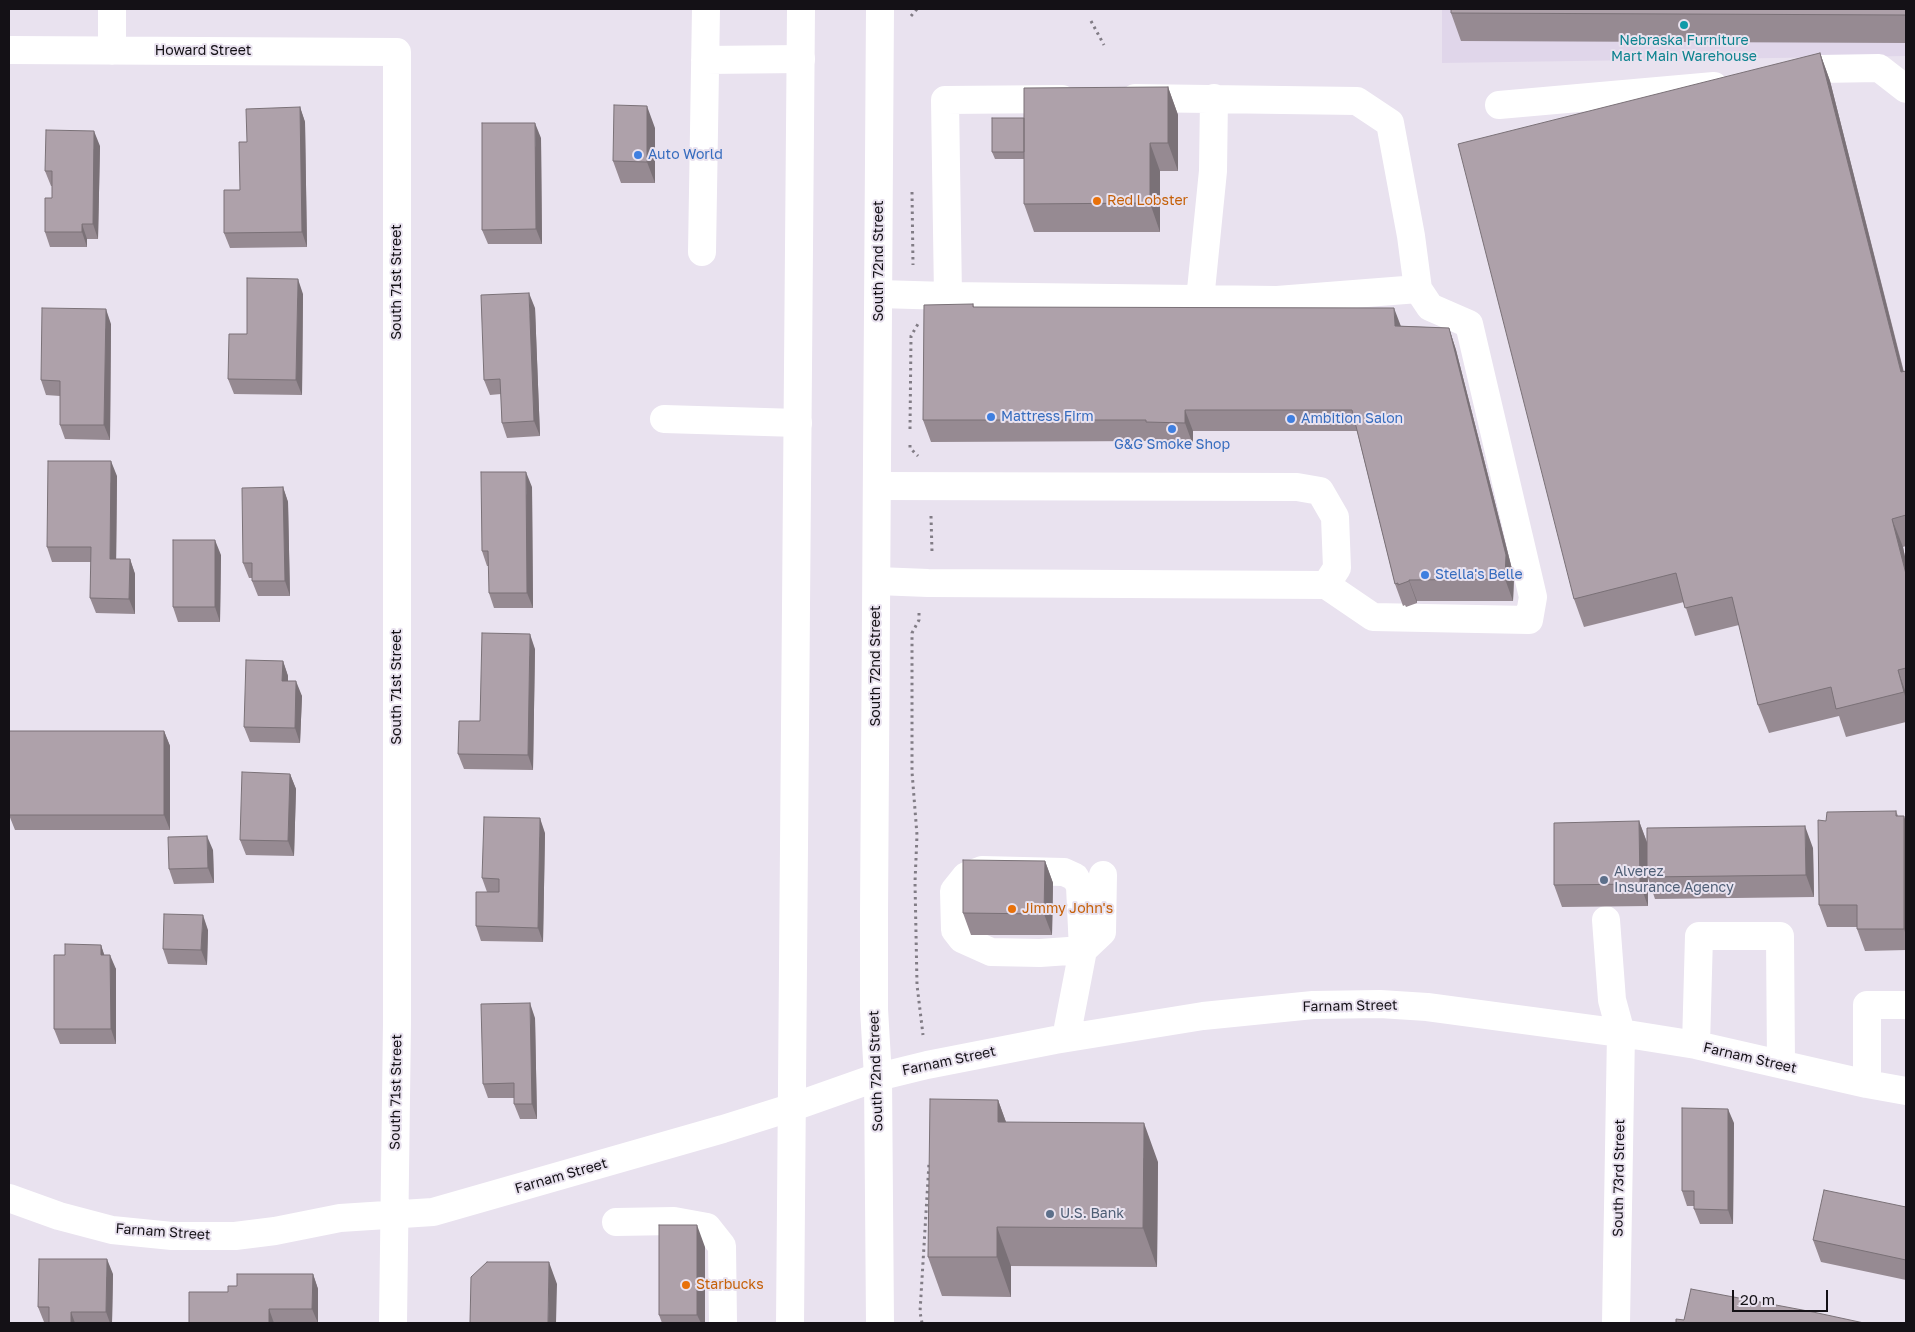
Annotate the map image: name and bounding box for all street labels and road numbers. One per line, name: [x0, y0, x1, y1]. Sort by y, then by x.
street label: Howard Street: [155, 43, 251, 59]
street label: South 72nd Street: [871, 200, 887, 322]
street label: South 71st Street: [389, 224, 405, 340]
street label: South 72nd Street: [868, 605, 884, 727]
street label: South 71st Street: [389, 629, 405, 745]
street label: Farnam Street: [1302, 997, 1398, 1015]
street label: South 72nd Street: [865, 1010, 887, 1132]
street label: South 71st Street: [387, 1034, 405, 1150]
street label: Farnam Street: [1702, 1039, 1798, 1077]
street label: Farnam Street: [901, 1043, 997, 1079]
street label: South 73rd Street: [1610, 1119, 1628, 1237]
street label: Farnam Street: [513, 1155, 609, 1197]
street label: Farnam Street: [115, 1220, 211, 1244]

